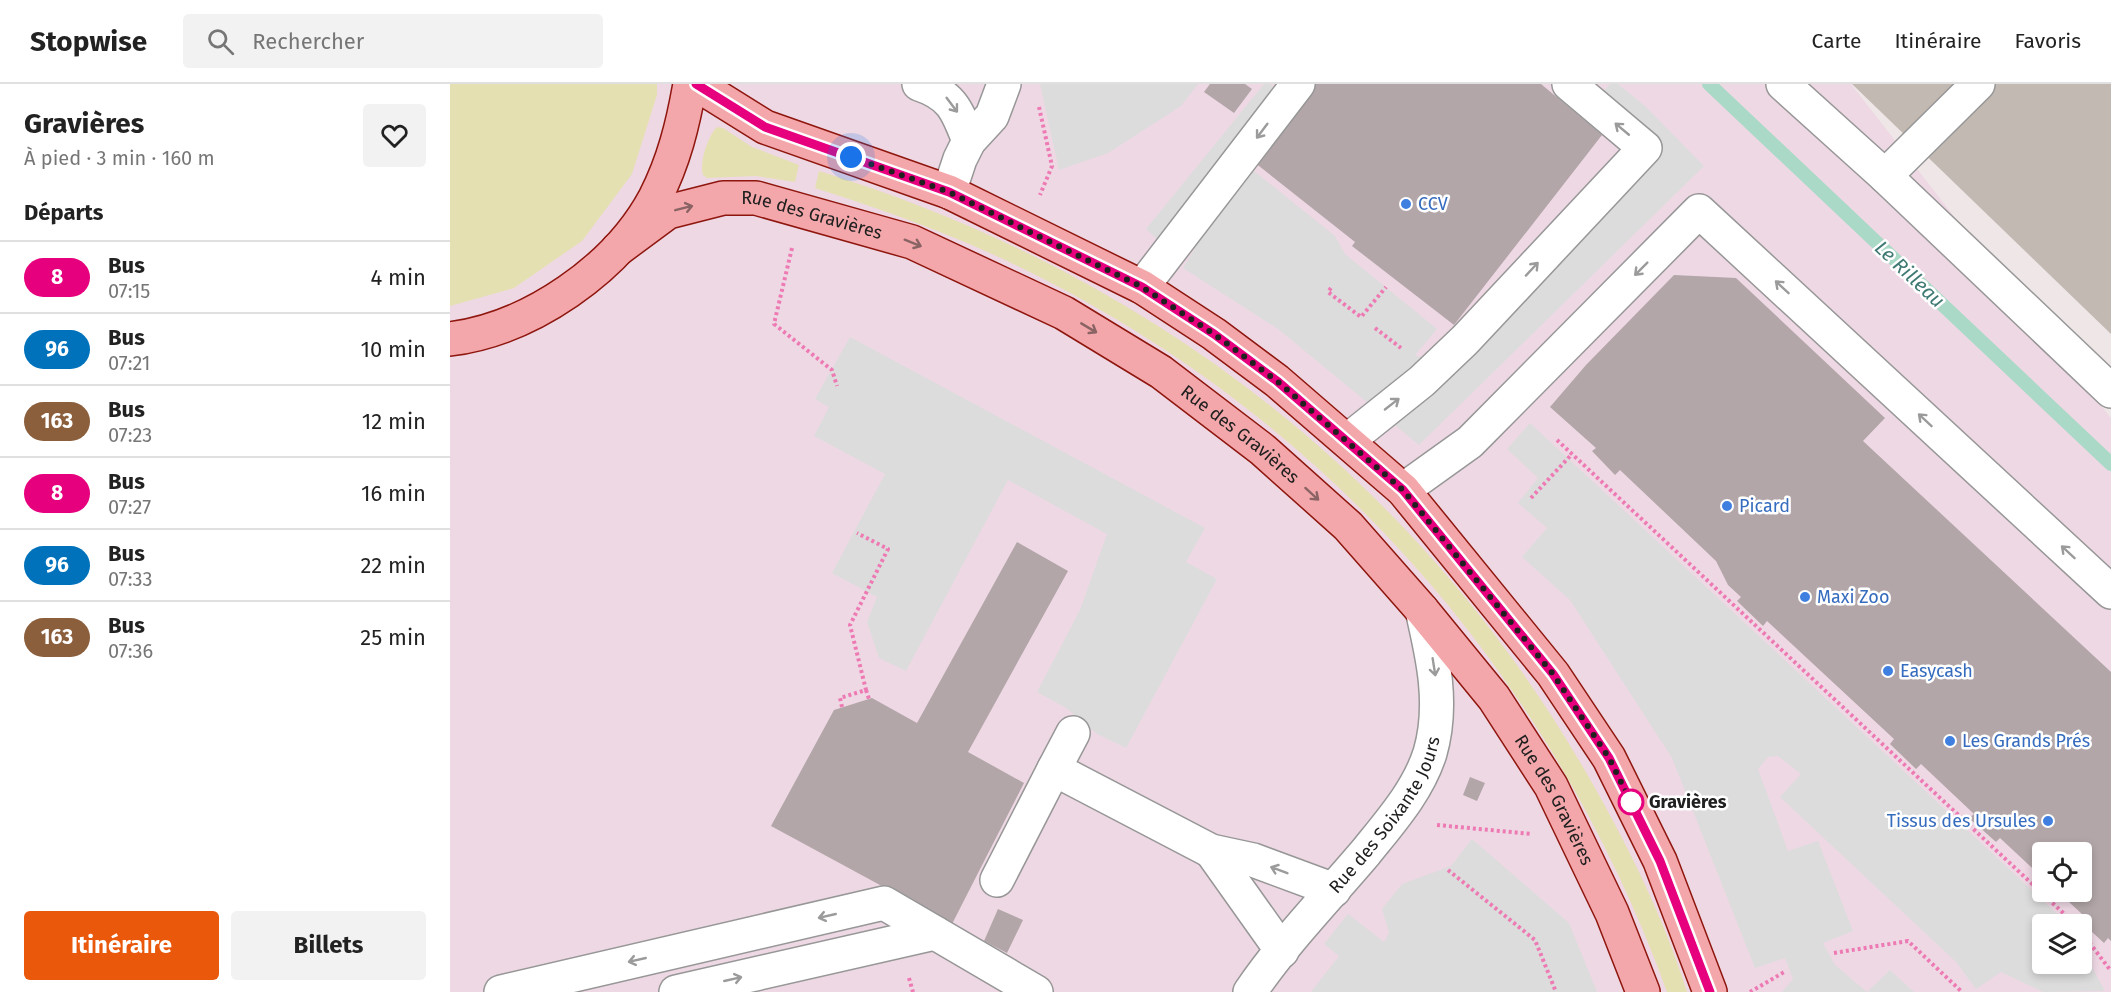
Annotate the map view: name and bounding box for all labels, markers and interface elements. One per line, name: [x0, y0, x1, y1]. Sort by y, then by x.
search box: [183, 14, 603, 68]
text: Stopwise: [30, 25, 147, 58]
icon: search: [204, 25, 237, 58]
text: Rechercher: [252, 28, 364, 55]
text: Carte: [1812, 28, 1861, 54]
text: Itinéraire: [1894, 28, 1981, 54]
text: Favoris: [2014, 28, 2081, 54]
one-way arrow: [946, 97, 958, 113]
button: heart: [363, 104, 426, 167]
text: Gravières: [24, 107, 144, 140]
one-way arrow: [1256, 122, 1269, 138]
one-way arrow: [1615, 122, 1630, 136]
your location: [836, 142, 866, 172]
text: À pied · 3 min · 160 m: [24, 146, 215, 170]
street label: Rue des Gravières: [741, 186, 885, 244]
place label: CCV: [1418, 193, 1448, 215]
marker: CCV: [1399, 197, 1413, 211]
text: Départs: [24, 199, 103, 226]
one-way arrow: [674, 201, 693, 213]
water label: Le Rilleau: [1870, 236, 1950, 312]
one-way arrow: [904, 238, 922, 249]
text: Bus: [108, 252, 145, 279]
one-way arrow: [1524, 261, 1539, 276]
one-way arrow: [1633, 261, 1648, 276]
text: 8: [51, 264, 63, 290]
text: 4 min: [371, 264, 426, 291]
text: 07:15: [108, 279, 150, 303]
one-way arrow: [1774, 280, 1789, 294]
one-way arrow: [1080, 322, 1097, 334]
text: Bus: [108, 324, 145, 351]
text: 96: [45, 336, 69, 362]
text: 10 min: [360, 336, 426, 363]
text: 07:21: [108, 351, 151, 375]
street label: Rue des Gravières: [1177, 380, 1304, 488]
text: Bus: [108, 396, 145, 423]
one-way arrow: [1383, 398, 1399, 410]
text: 163: [41, 408, 73, 434]
text: 12 min: [362, 408, 426, 435]
one-way arrow: [1918, 413, 1933, 427]
text: 07:23: [108, 423, 152, 447]
text: Bus: [108, 468, 145, 495]
text: 8: [51, 480, 63, 506]
text: 16 min: [361, 480, 426, 507]
one-way arrow: [1304, 487, 1319, 501]
text: 07:27: [108, 495, 151, 519]
place label: Picard: [1739, 495, 1790, 517]
marker: Picard: [1720, 499, 1734, 513]
text: Bus: [108, 540, 145, 567]
one-way arrow: [2061, 545, 2076, 559]
text: 96: [45, 552, 69, 578]
text: 22 min: [360, 552, 426, 579]
text: 07:33: [108, 567, 153, 591]
place label: Maxi Zoo: [1817, 586, 1889, 608]
marker: Maxi Zoo: [1798, 590, 1812, 604]
text: Bus: [108, 612, 145, 639]
text: 163: [41, 624, 73, 650]
text: 25 min: [360, 624, 426, 651]
text: 07:36: [108, 639, 153, 663]
one-way arrow: [1429, 657, 1440, 676]
place label: Easycash: [1900, 660, 1973, 682]
marker: Easycash: [1881, 664, 1895, 678]
place label: Les Grands Prés: [1962, 730, 2090, 752]
street label: Rue des Gravières: [1510, 731, 1598, 869]
street label: Rue des Soixante Jours: [1324, 734, 1445, 898]
marker: Les Grands Prés: [1943, 734, 1957, 748]
marker: Gravières: [1618, 789, 1644, 815]
place label: Gravières: [1649, 791, 1727, 813]
place label: Tissus des Ursules: [1887, 810, 2036, 832]
marker: Tissus des Ursules: [2041, 814, 2055, 828]
map controls: [2032, 842, 2092, 974]
button: locate: [2032, 842, 2092, 902]
one-way arrow: [1270, 864, 1289, 875]
button: Itinéraire: [24, 911, 219, 980]
button: Billets: [231, 911, 426, 980]
one-way arrow: [818, 911, 837, 923]
button: layers: [2032, 914, 2092, 974]
one-way arrow: [628, 955, 647, 967]
one-way arrow: [723, 973, 742, 984]

